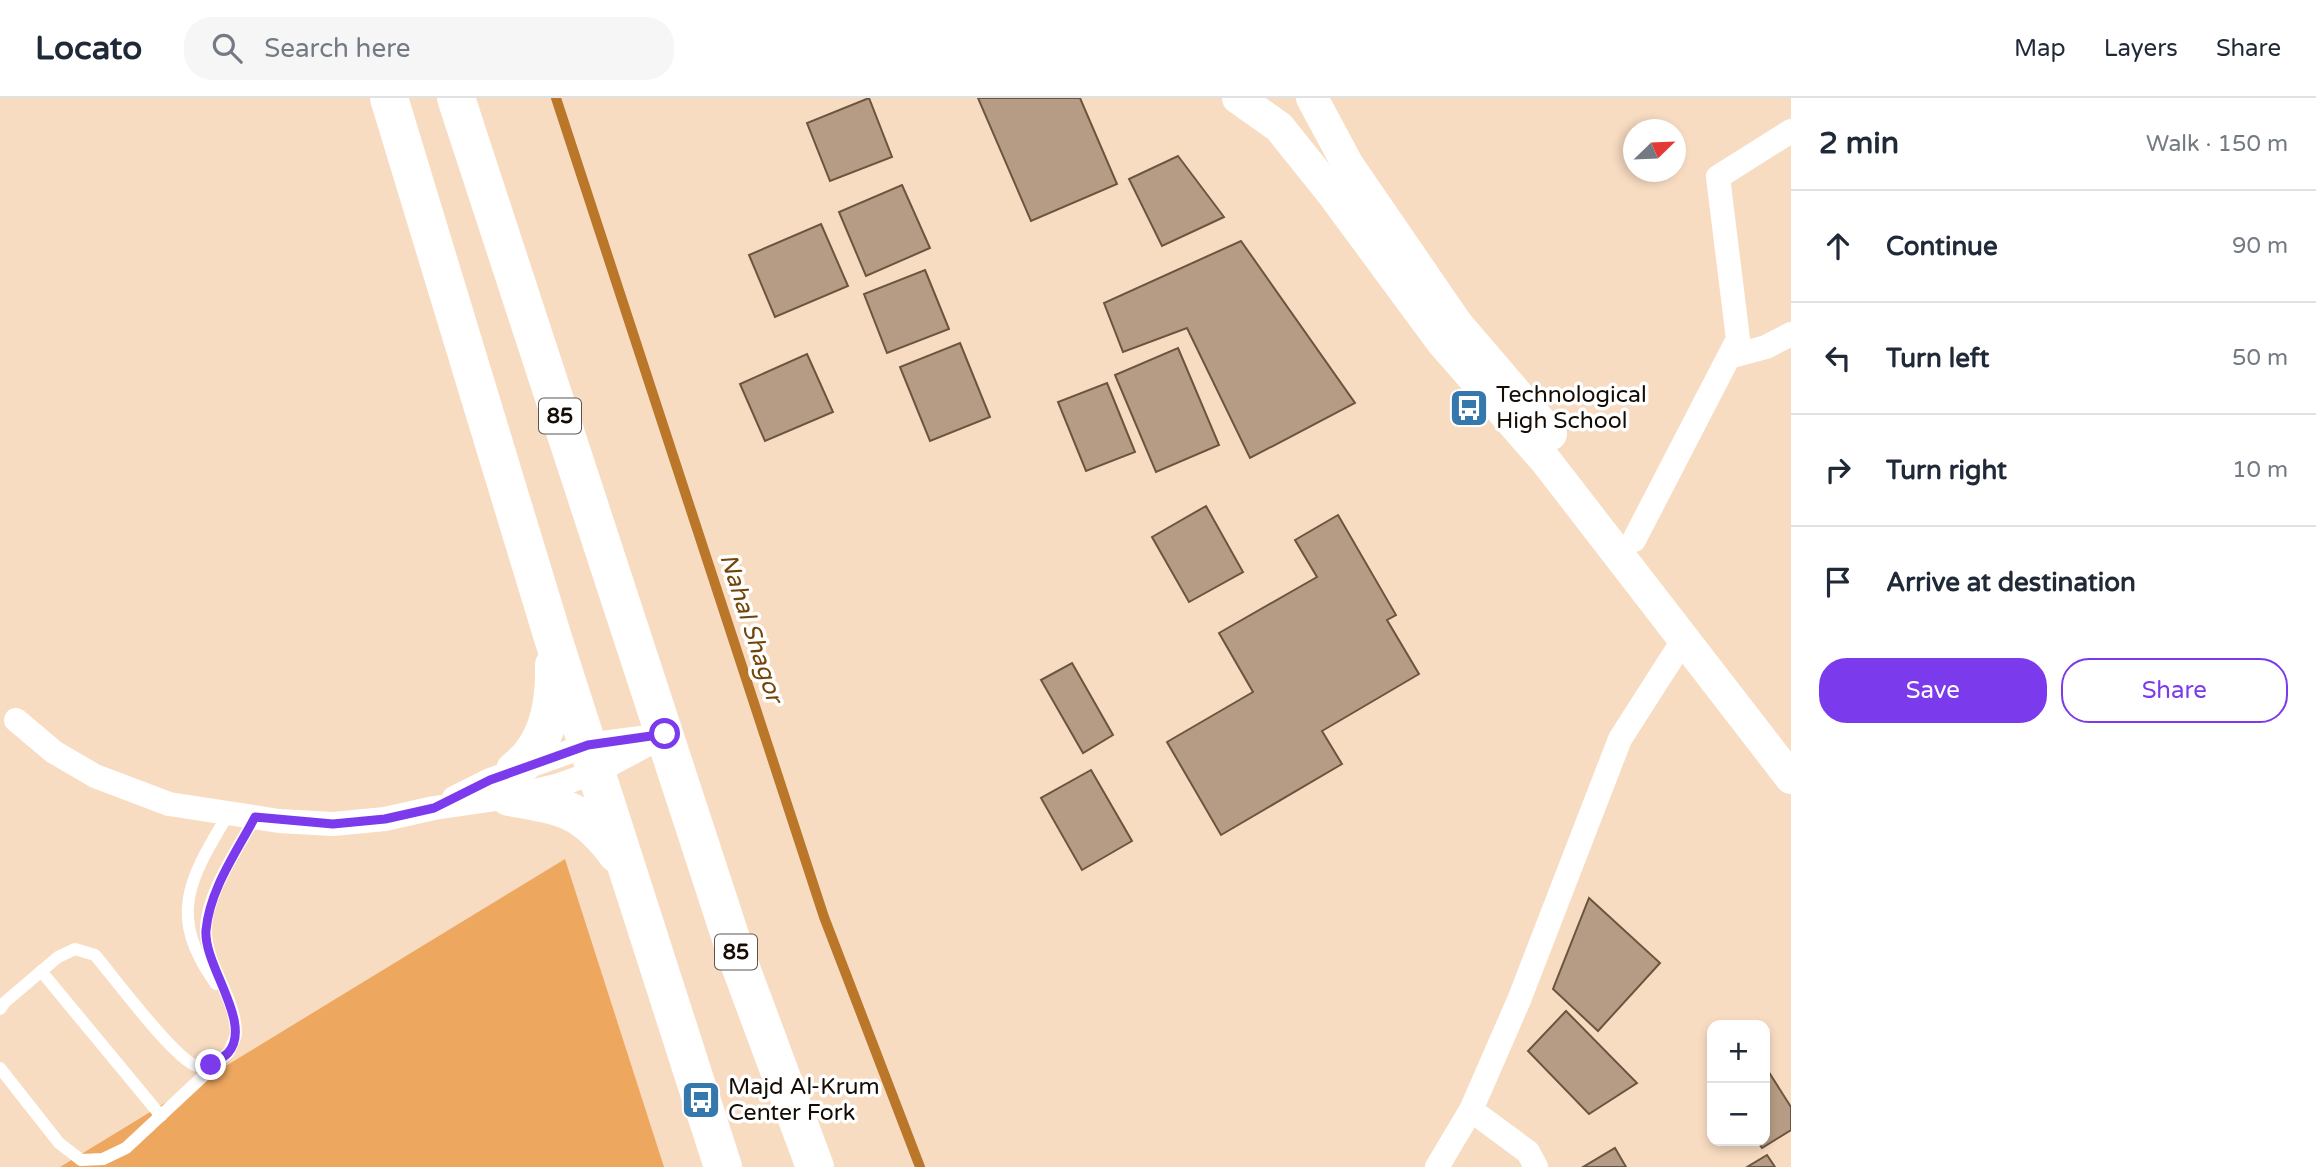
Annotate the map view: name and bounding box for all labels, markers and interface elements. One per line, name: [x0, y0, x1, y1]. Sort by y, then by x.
search box: [184, 17, 674, 80]
text: Locato: [35, 29, 142, 68]
icon: search: [208, 29, 246, 67]
text: Search here: [264, 33, 410, 64]
text: Map: [2014, 34, 2066, 63]
text: Layers: [2104, 34, 2178, 63]
text: Share: [2216, 34, 2281, 63]
north arrow: [1623, 119, 1686, 182]
text: 2 min: [1819, 125, 1899, 162]
text: Walk · 150 m: [2146, 130, 2288, 158]
icon: ahead: [1819, 227, 1857, 265]
text: Continue: [1886, 231, 1998, 262]
text: 90 m: [2232, 232, 2288, 260]
icon: left: [1819, 339, 1857, 377]
text: Turn left: [1886, 343, 1989, 374]
text: 50 m: [2232, 344, 2288, 372]
place label: Technological High School: [1496, 381, 1647, 435]
bus stop icon: Technological High School: [1448, 387, 1490, 429]
road number: 85: [539, 398, 581, 434]
icon: right: [1819, 451, 1857, 489]
text: Turn right: [1886, 455, 2007, 486]
text: 10 m: [2232, 456, 2288, 484]
water label: Nahal Shagor: [713, 550, 790, 709]
icon: arrive: [1819, 563, 1857, 601]
text: Arrive at destination: [1886, 567, 2136, 598]
button: Save: [1819, 658, 2047, 723]
button: Share: [2061, 658, 2288, 723]
route start: [649, 718, 680, 749]
road number: 85: [715, 934, 757, 970]
map controls: [1707, 1020, 1770, 1146]
button: +: [1707, 1020, 1770, 1083]
route end: [195, 1049, 226, 1080]
place label: Majd Al-Krum Center Fork: [728, 1073, 880, 1127]
bus stop icon: Majd Al-Krum Center Fork: [680, 1079, 722, 1121]
button: −: [1707, 1083, 1770, 1146]

